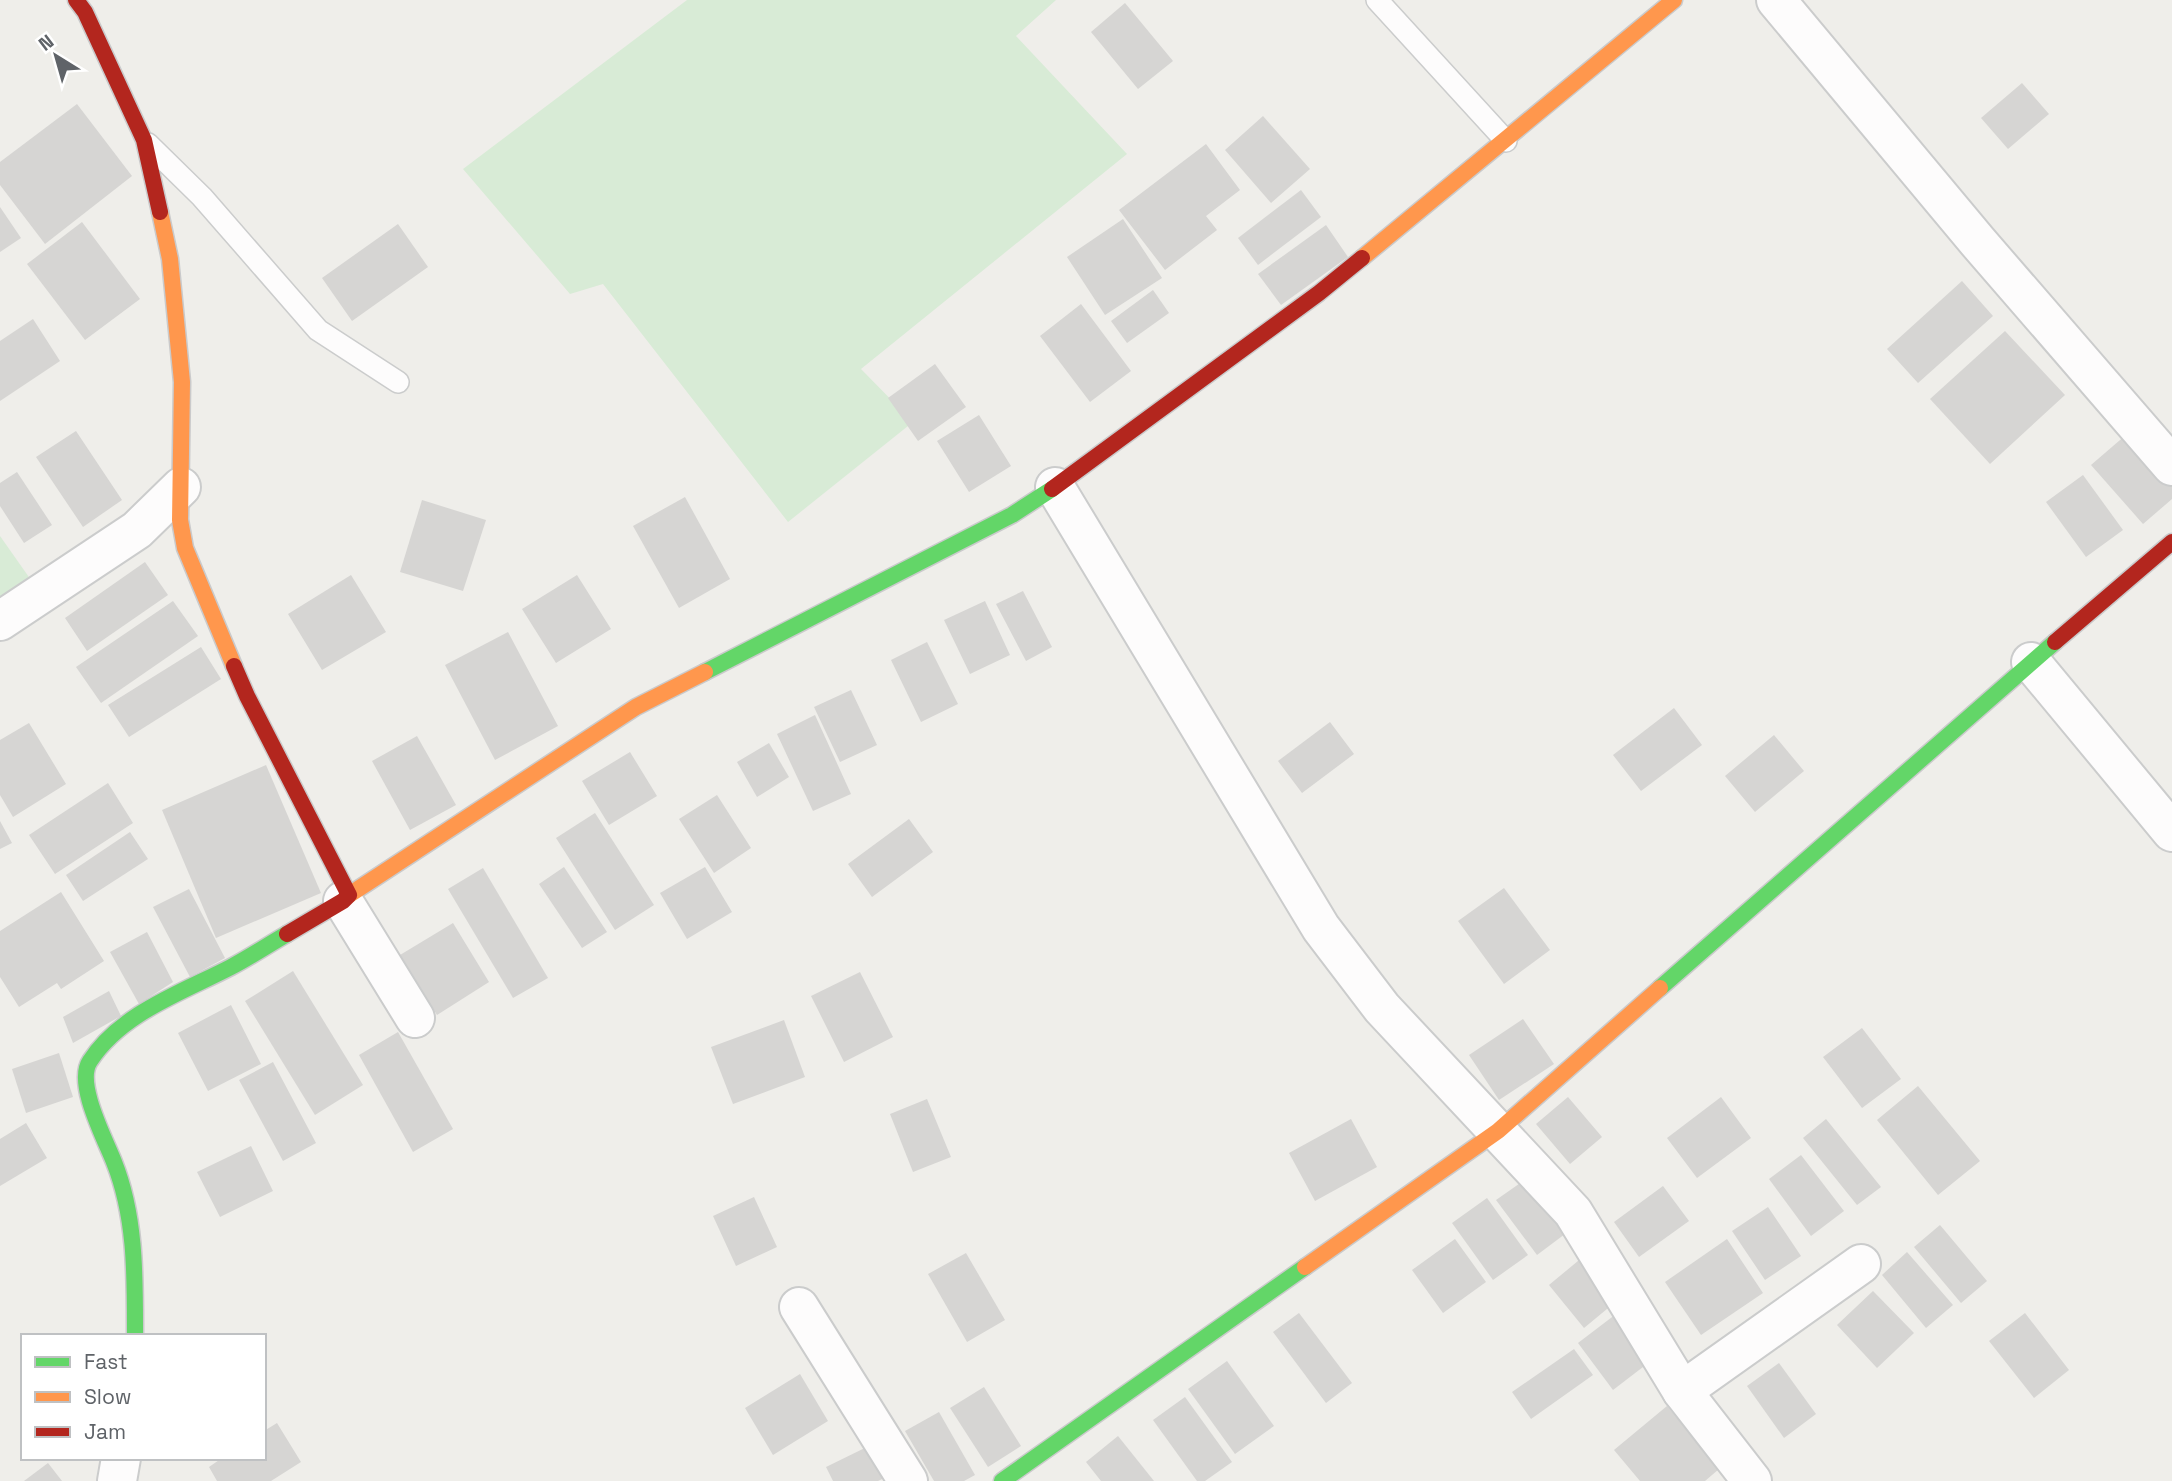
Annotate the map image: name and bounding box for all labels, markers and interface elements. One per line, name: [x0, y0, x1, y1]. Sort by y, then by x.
north arrow: [21, 21, 91, 91]
text: N: [33, 29, 59, 57]
legend: [21, 1334, 266, 1460]
text: Fast: [84, 1348, 128, 1375]
text: Slow: [84, 1383, 132, 1410]
text: Jam: [84, 1418, 126, 1445]

